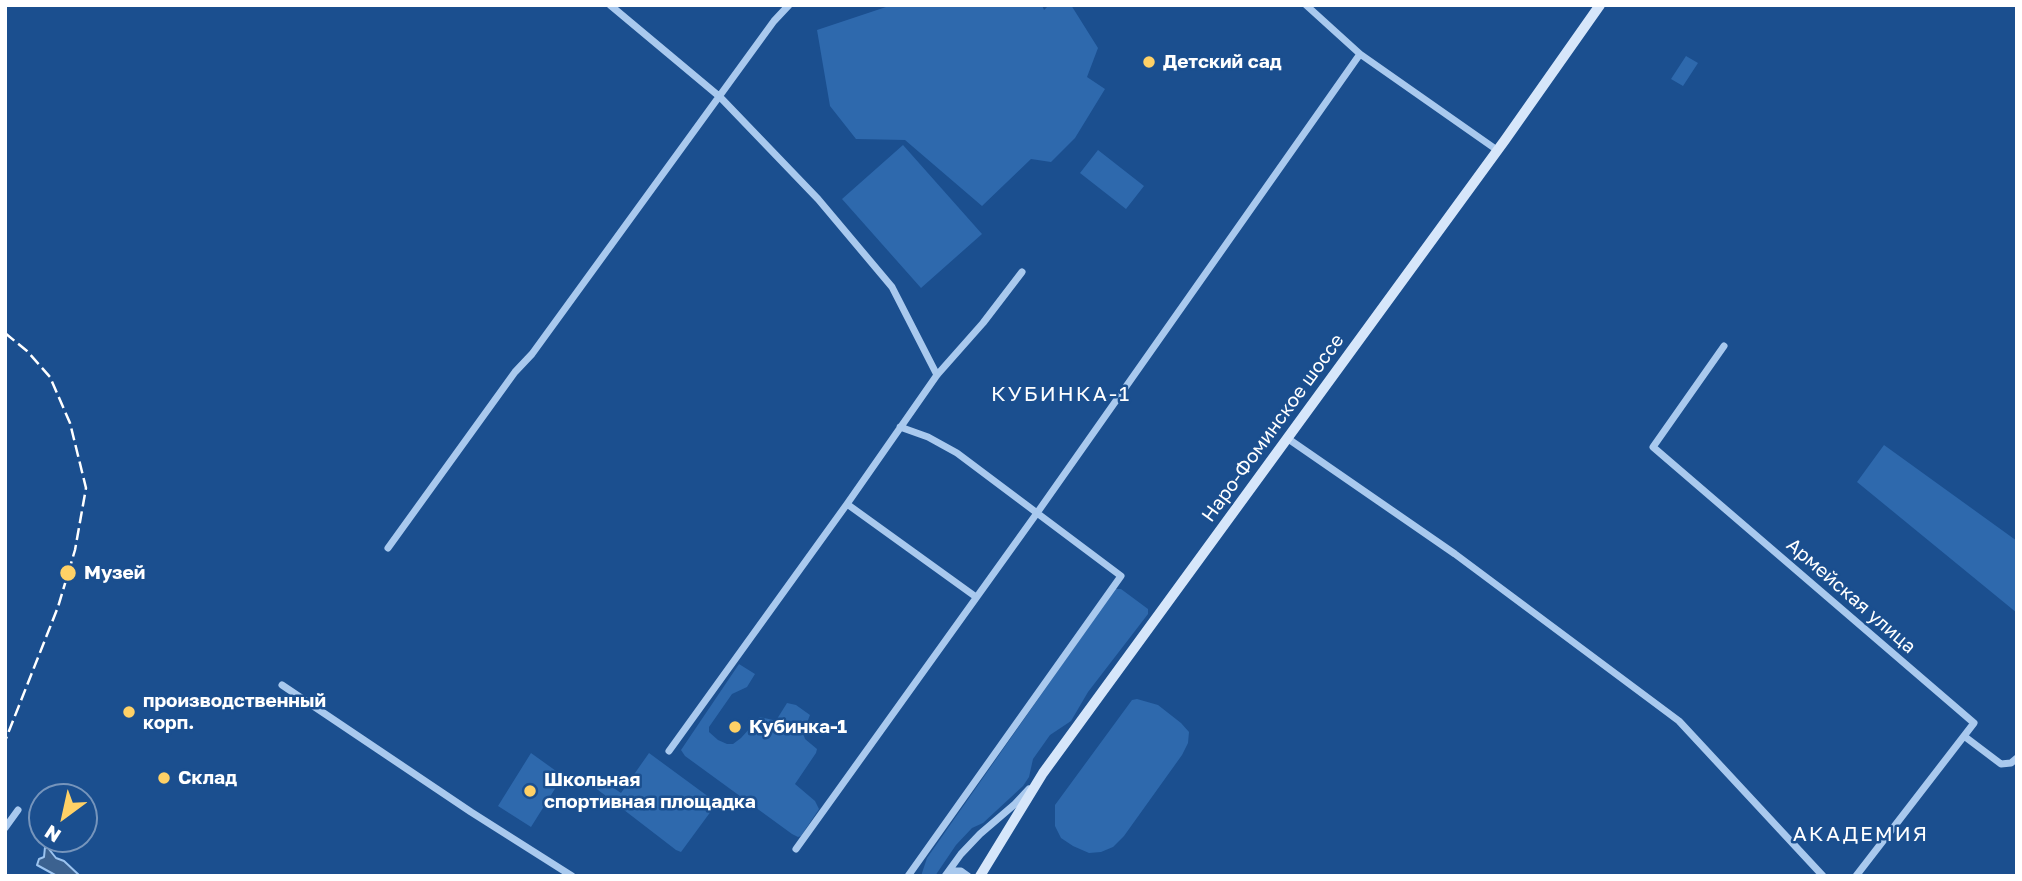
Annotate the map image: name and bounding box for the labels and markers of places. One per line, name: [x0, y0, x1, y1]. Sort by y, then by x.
place label: Детский сад: [1163, 51, 1282, 73]
marker: Детский сад: [1141, 54, 1157, 70]
place label: Музей: [84, 562, 145, 584]
marker: Музей: [58, 563, 78, 583]
place label: производственный корп.: [143, 690, 326, 734]
marker: производственный корп.: [121, 704, 137, 720]
place label: Кубинка-1: [749, 716, 847, 738]
marker: Кубинка-1: [727, 719, 743, 735]
place label: Склад: [178, 767, 237, 789]
place label: Школьная спортивная площадка: [544, 769, 756, 813]
marker: Склад: [156, 770, 172, 786]
marker: Школьная спортивная площадка: [522, 783, 538, 799]

